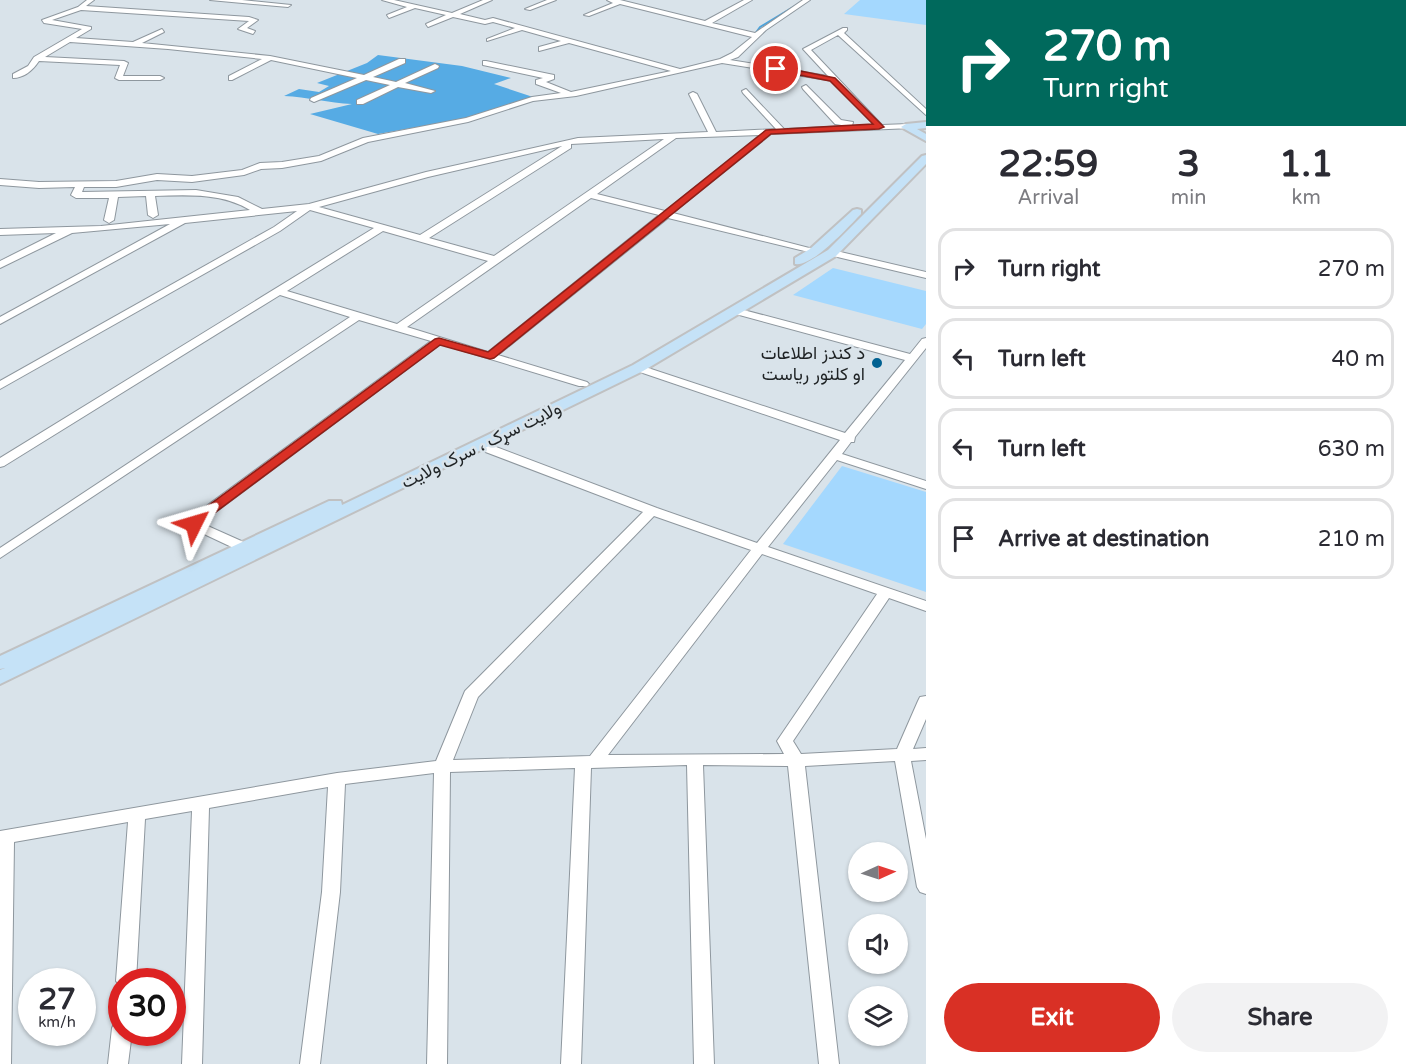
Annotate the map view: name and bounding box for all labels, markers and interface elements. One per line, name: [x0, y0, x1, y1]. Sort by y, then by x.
text: 270 m: [1043, 21, 1172, 72]
icon: right: [944, 24, 1022, 102]
pin: [750, 43, 801, 94]
icon: arrive: [759, 52, 792, 85]
text: Turn right: [1043, 72, 1169, 105]
text: 22:59: [999, 143, 1098, 186]
text: 3: [1177, 143, 1200, 186]
text: 1.1: [1279, 143, 1333, 186]
text: Arrival: [1018, 186, 1079, 210]
text: min: [1171, 186, 1206, 210]
text: km: [1292, 186, 1321, 210]
icon: right: [947, 252, 980, 285]
text: Turn right: [998, 256, 1100, 282]
text: 270 m: [1318, 256, 1385, 282]
place label: د کندز اطلاعات او کلتور ریاست: [761, 342, 865, 385]
icon: left: [947, 342, 980, 375]
text: Turn left: [998, 346, 1086, 372]
text: 40 m: [1331, 346, 1385, 372]
marker: د کندز اطلاعات او کلتور ریاست: [870, 356, 884, 370]
street label: ولایت سړک ، سرک ولایت: [397, 397, 565, 494]
icon: left: [947, 432, 980, 465]
text: Turn left: [998, 436, 1086, 462]
text: 630 m: [1318, 436, 1385, 462]
position arrow: [162, 492, 226, 556]
icon: arrive: [947, 522, 980, 555]
text: Arrive at destination: [998, 526, 1209, 552]
text: 210 m: [1318, 526, 1385, 552]
north arrow: [848, 842, 908, 902]
map controls: [848, 842, 908, 1046]
button: sound: [848, 914, 908, 974]
speed limit sign: 30: [108, 968, 186, 1046]
text: 27: [38, 981, 76, 1018]
button: Exit: [944, 983, 1160, 1052]
button: Share: [1172, 983, 1388, 1052]
button: layers: [848, 986, 908, 1046]
text: km/h: [38, 1013, 76, 1031]

